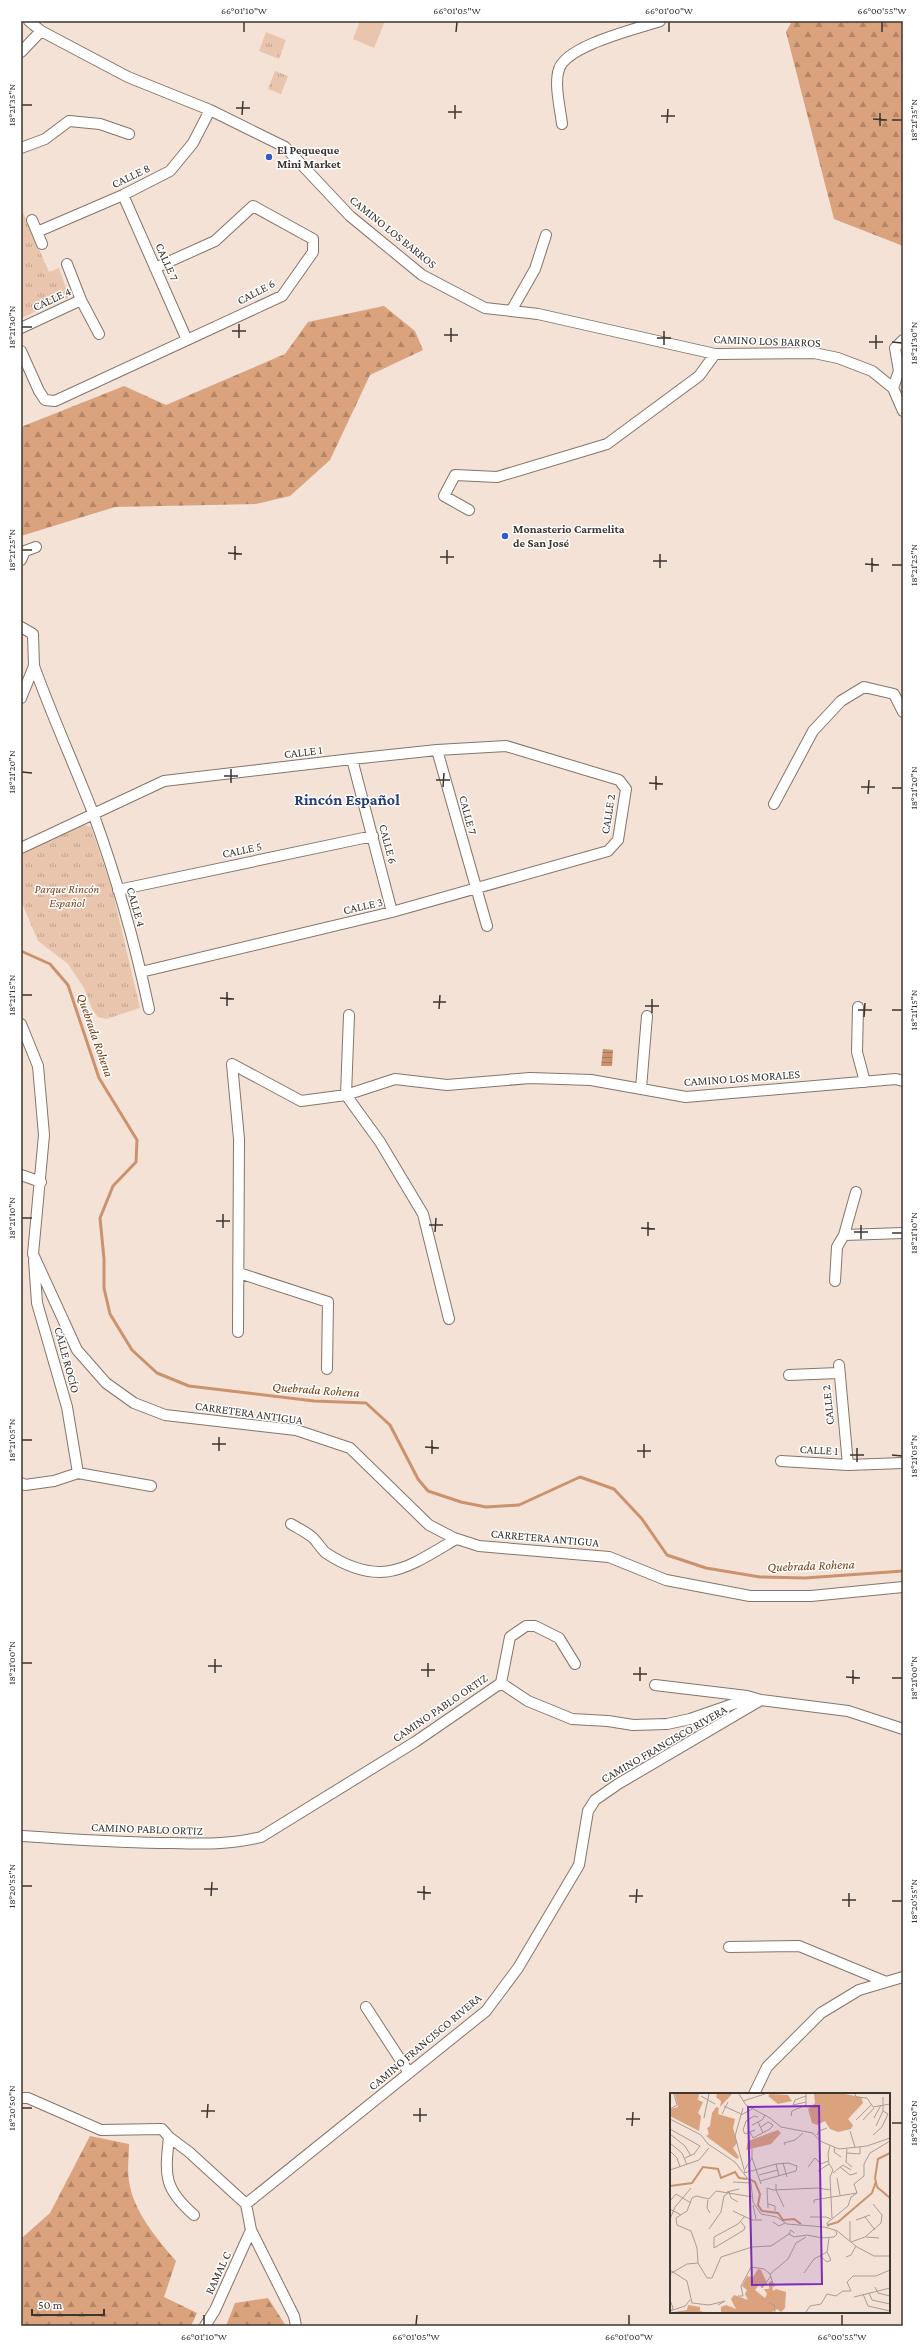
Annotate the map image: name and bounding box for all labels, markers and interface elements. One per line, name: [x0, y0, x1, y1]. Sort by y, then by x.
text: 66°01'10"W: [221, 5, 268, 16]
text: 66°01'05"W: [433, 5, 481, 16]
text: 66°01'00"W: [645, 5, 694, 16]
text: 66°00'55"W: [858, 5, 907, 16]
text: 18°21'35"N: [6, 84, 17, 126]
text: 18°21'35"N: [908, 99, 919, 141]
place label: El Pequeque Mini Market: [277, 143, 342, 171]
marker: El Pequeque Mini Market: [264, 152, 274, 162]
street label: CALLE 8: [110, 161, 152, 191]
street label: CAMINO LOS BARROS: [347, 193, 439, 272]
street label: CALLE 7: [152, 241, 182, 284]
street label: CALLE 6: [235, 276, 277, 308]
street label: CALLE 4: [31, 284, 73, 314]
text: 18°21'30"N: [6, 305, 17, 348]
text: 18°21'30"N: [908, 321, 919, 364]
street label: CAMINO LOS BARROS: [713, 332, 821, 350]
place label: Monasterio Carmelita de San José: [513, 522, 625, 550]
text: 18°21'25"N: [6, 528, 17, 571]
marker: Monasterio Carmelita de San José: [500, 531, 510, 541]
text: 18°21'25"N: [908, 543, 919, 586]
street label: CALLE 1: [283, 743, 323, 761]
text: 18°21'20"N: [6, 750, 17, 794]
text: 18°21'20"N: [908, 766, 919, 810]
district label: Rincón Español: [294, 791, 400, 808]
street label: CALLE 2: [598, 793, 618, 835]
street label: CALLE 7: [456, 794, 480, 837]
street label: CALLE 6: [376, 823, 400, 865]
street label: CALLE 5: [221, 839, 263, 861]
park label: Parque Rincón Español: [35, 882, 99, 910]
street label: CALLE 4: [124, 886, 148, 928]
street label: CALLE 3: [342, 895, 384, 917]
text: 18°21'15"N: [6, 974, 17, 1015]
text: 18°21'15"N: [908, 989, 919, 1030]
water label: Quebrada Rohena: [74, 991, 117, 1079]
street label: CAMINO LOS MORALES: [683, 1067, 801, 1089]
text: 18°21'10"N: [6, 1197, 17, 1239]
text: 18°21'10"N: [908, 1212, 919, 1254]
street label: CALLE ROCÍO: [51, 1325, 83, 1395]
water label: Quebrada Rohena: [272, 1379, 360, 1400]
street label: CALLE 2: [819, 1384, 837, 1426]
street label: CARRETERA ANTIGUA: [194, 1398, 304, 1428]
text: 18°21'05"N: [6, 1418, 17, 1461]
text: 18°21'05"N: [908, 1434, 919, 1477]
street label: CALLE 1: [799, 1442, 839, 1458]
street label: CARRETERA ANTIGUA: [490, 1526, 600, 1550]
water label: Quebrada Rohena: [767, 1556, 855, 1575]
text: 18°21'00"N: [6, 1641, 17, 1685]
text: 18°21'00"N: [908, 1656, 919, 1700]
street label: CAMINO PABLO ORTIZ: [390, 1671, 490, 1745]
street label: CAMINO FRANCISCO RIVERA: [599, 1702, 730, 1786]
street label: CAMINO PABLO ORTIZ: [91, 1820, 203, 1838]
text: 18°20'55"N: [6, 1863, 17, 1908]
text: 18°20'55"N: [908, 1878, 919, 1923]
street label: CAMINO FRANCISCO RIVERA: [366, 1991, 484, 2093]
text: 18°20'50"N: [6, 2085, 17, 2131]
inset map: [670, 2093, 890, 2313]
text: 18°20'50"N: [908, 2100, 919, 2146]
street label: RAMAL C: [202, 2250, 234, 2296]
scale bar: [32, 2291, 104, 2317]
text: 50 m: [38, 2298, 63, 2312]
text: 66°01'10"W: [181, 2331, 228, 2342]
text: 66°01'05"W: [392, 2331, 440, 2342]
text: 66°01'00"W: [605, 2331, 654, 2342]
text: 66°00'55"W: [818, 2331, 867, 2342]

